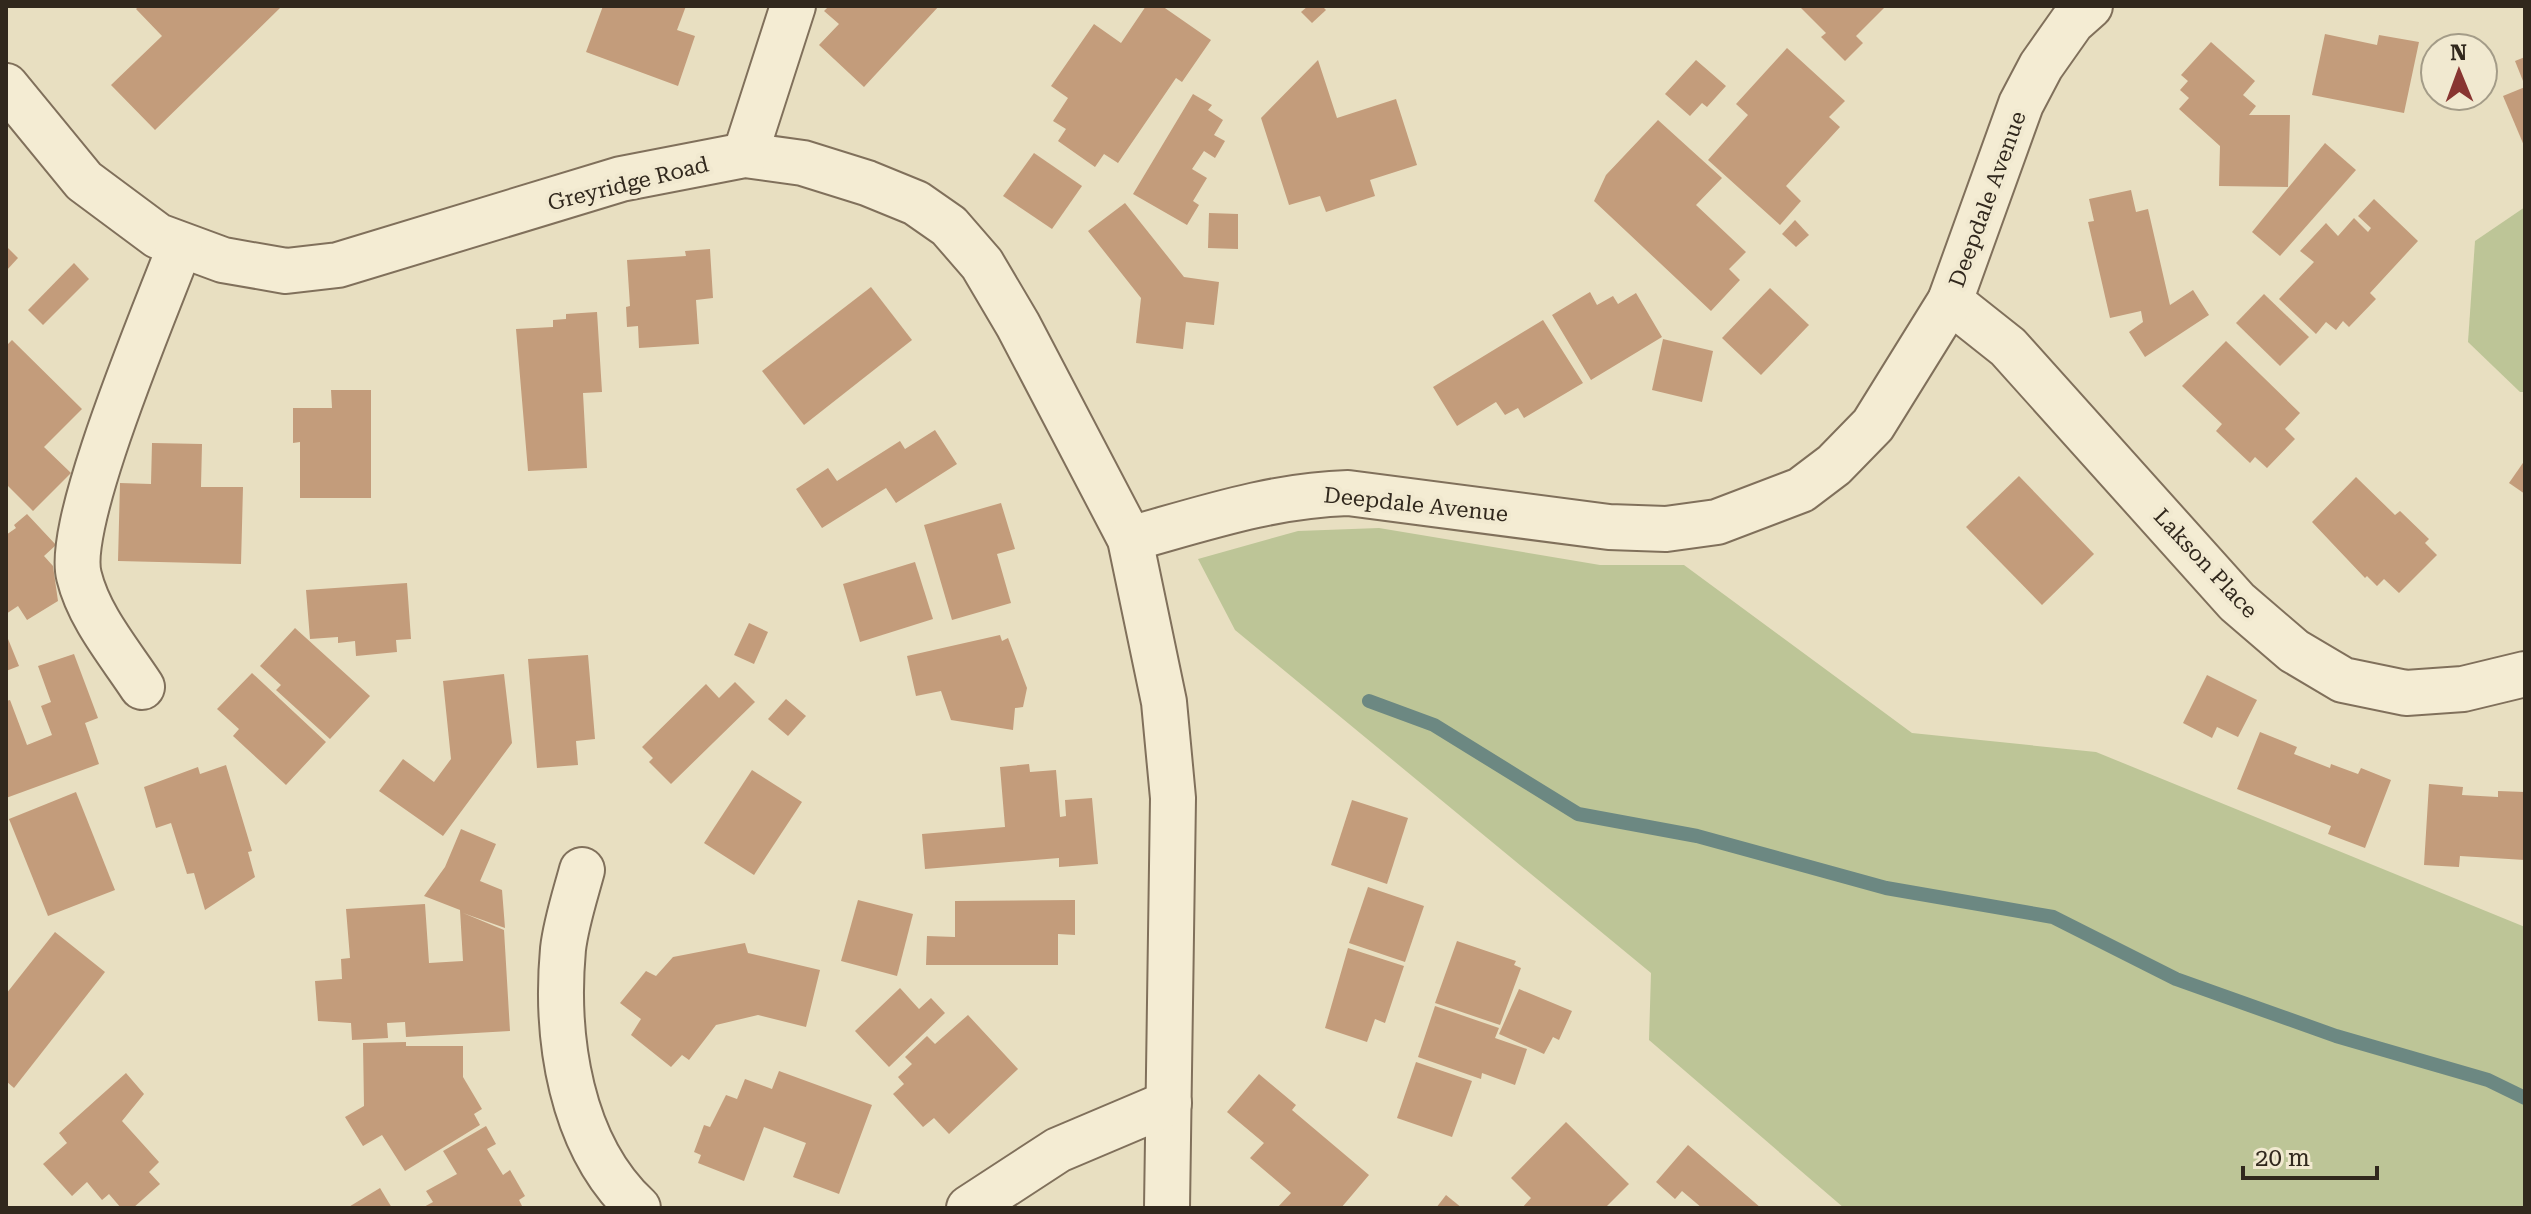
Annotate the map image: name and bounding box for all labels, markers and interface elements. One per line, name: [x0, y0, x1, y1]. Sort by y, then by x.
north arrow: [2419, 32, 2499, 112]
text: N: [2450, 40, 2467, 65]
street label: Deepdale Avenue: [1944, 108, 2031, 290]
street label: Greyridge Road: [545, 151, 711, 216]
street label: Deepdale Avenue: [1323, 482, 1509, 527]
street label: Lakson Place: [2149, 504, 2263, 623]
scale bar: [2243, 1130, 2377, 1180]
text: 20 m: [2255, 1144, 2310, 1172]

